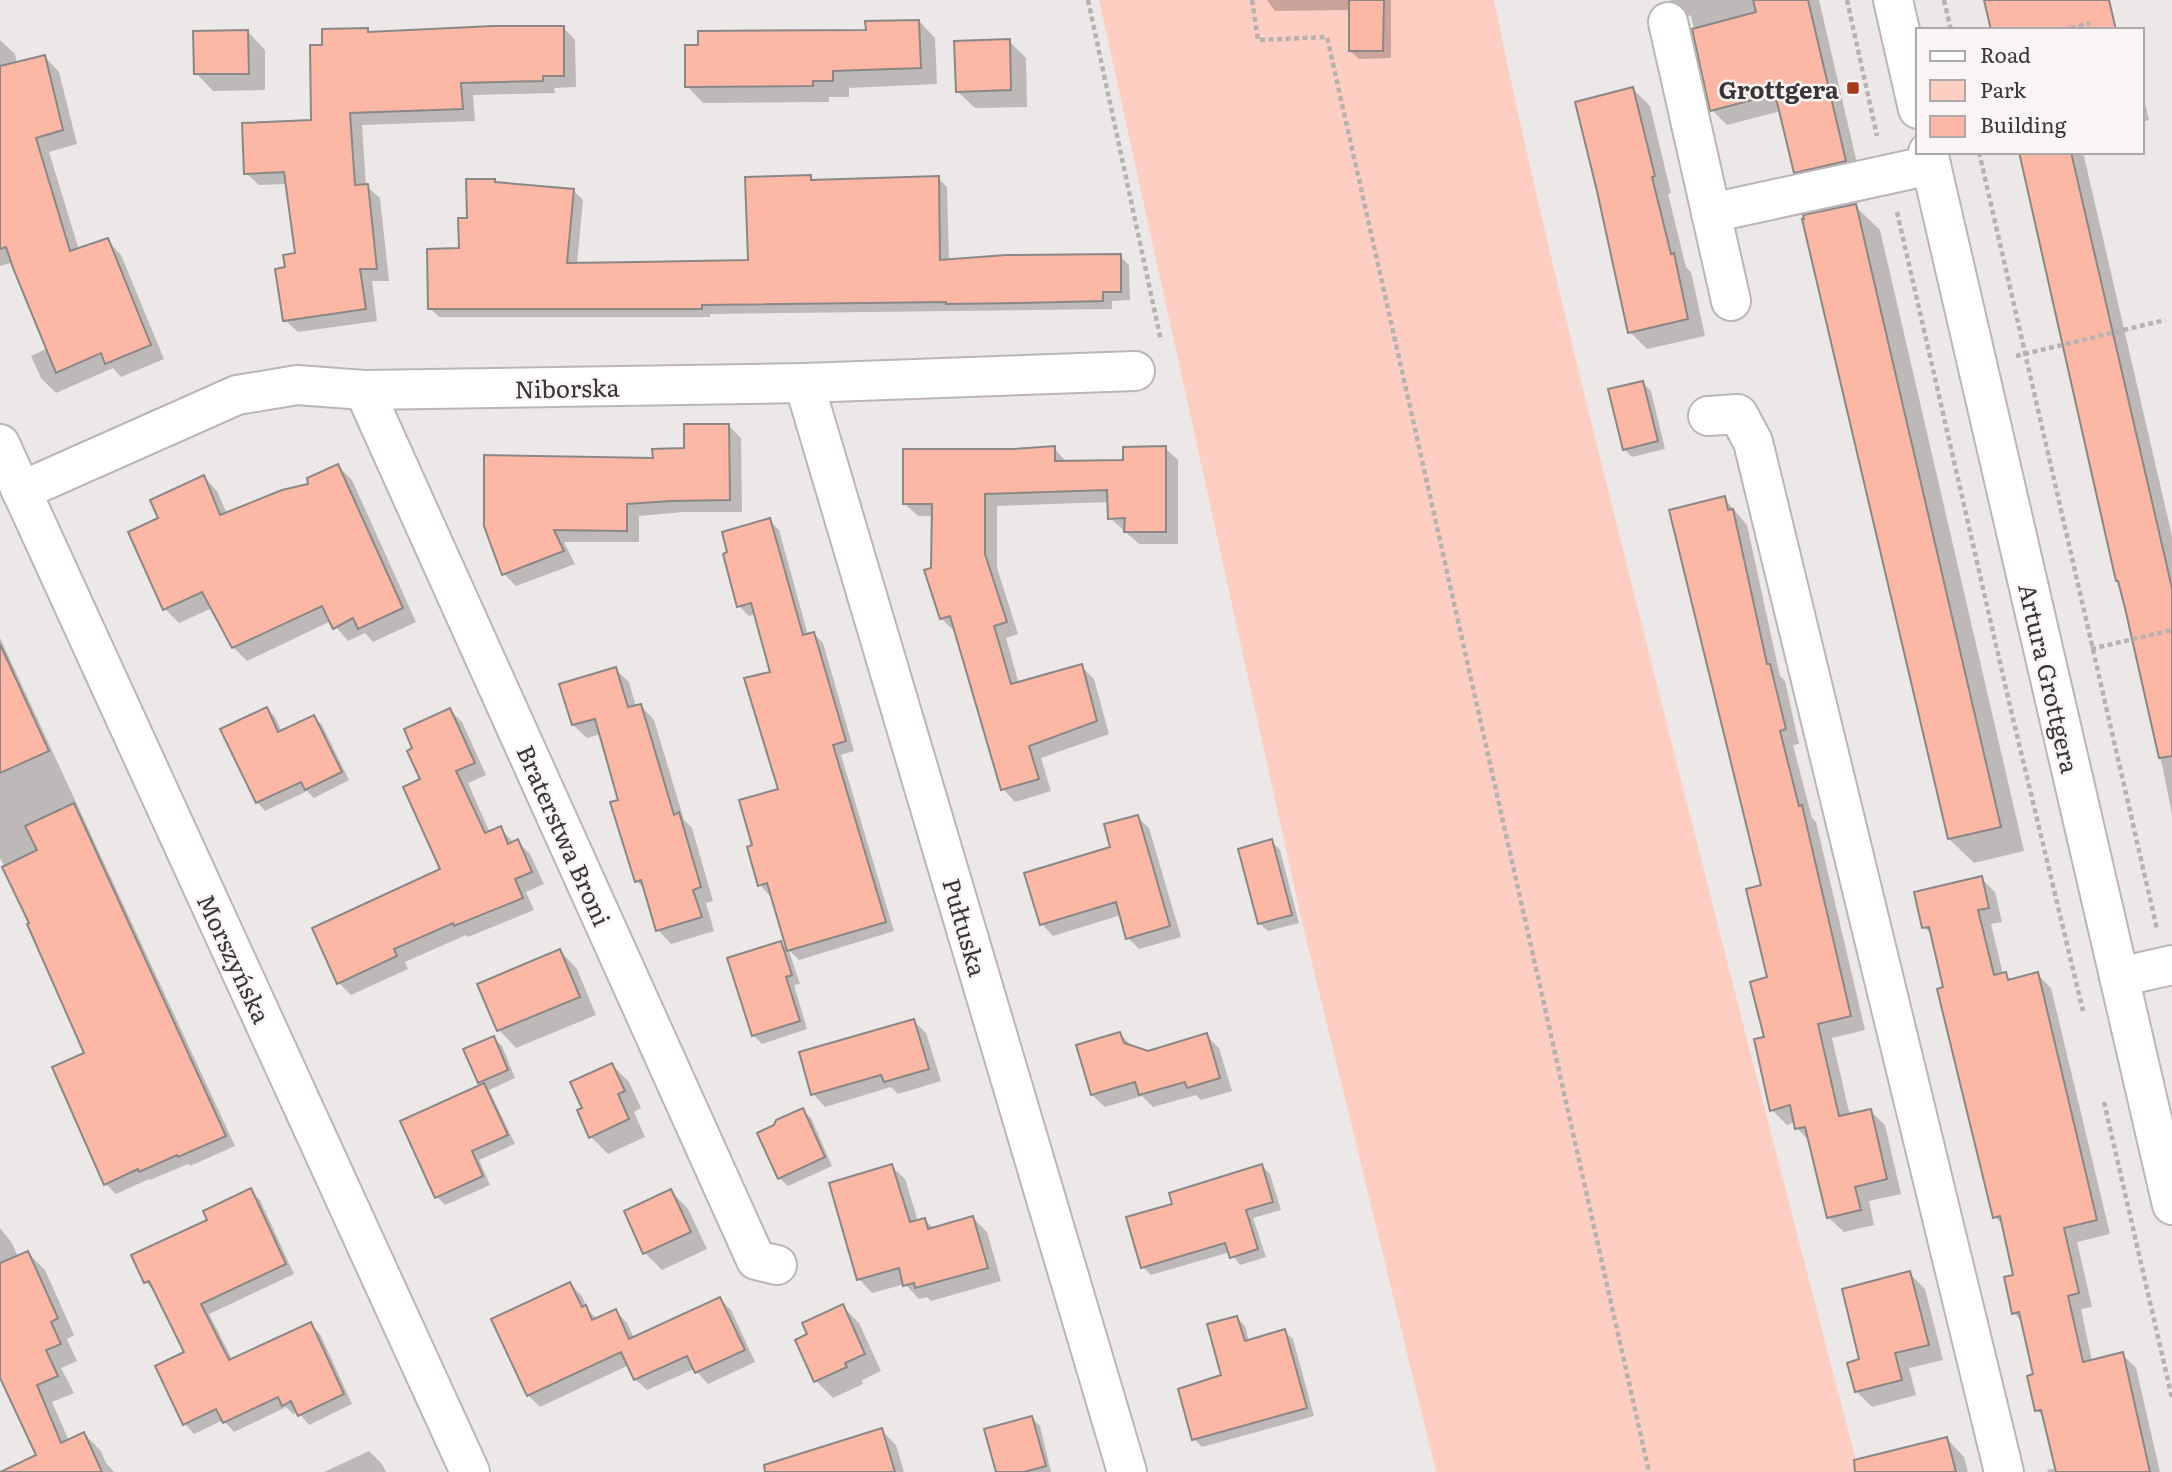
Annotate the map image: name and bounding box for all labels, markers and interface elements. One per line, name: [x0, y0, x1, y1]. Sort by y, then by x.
legend: [1916, 28, 2144, 154]
text: Road: [1980, 38, 2031, 69]
place label: Grottgera: [1718, 71, 1839, 106]
text: Park: [1980, 73, 2026, 104]
marker: Grottgera: [1845, 80, 1861, 96]
text: Building: [1980, 108, 2067, 139]
street label: Niborska: [514, 369, 620, 405]
street label: Artura Grottgera: [2011, 580, 2089, 776]
street label: Braterstwa Broni: [509, 739, 621, 931]
street label: Pułtuska: [935, 874, 997, 980]
street label: Morszyńska: [190, 888, 280, 1028]

